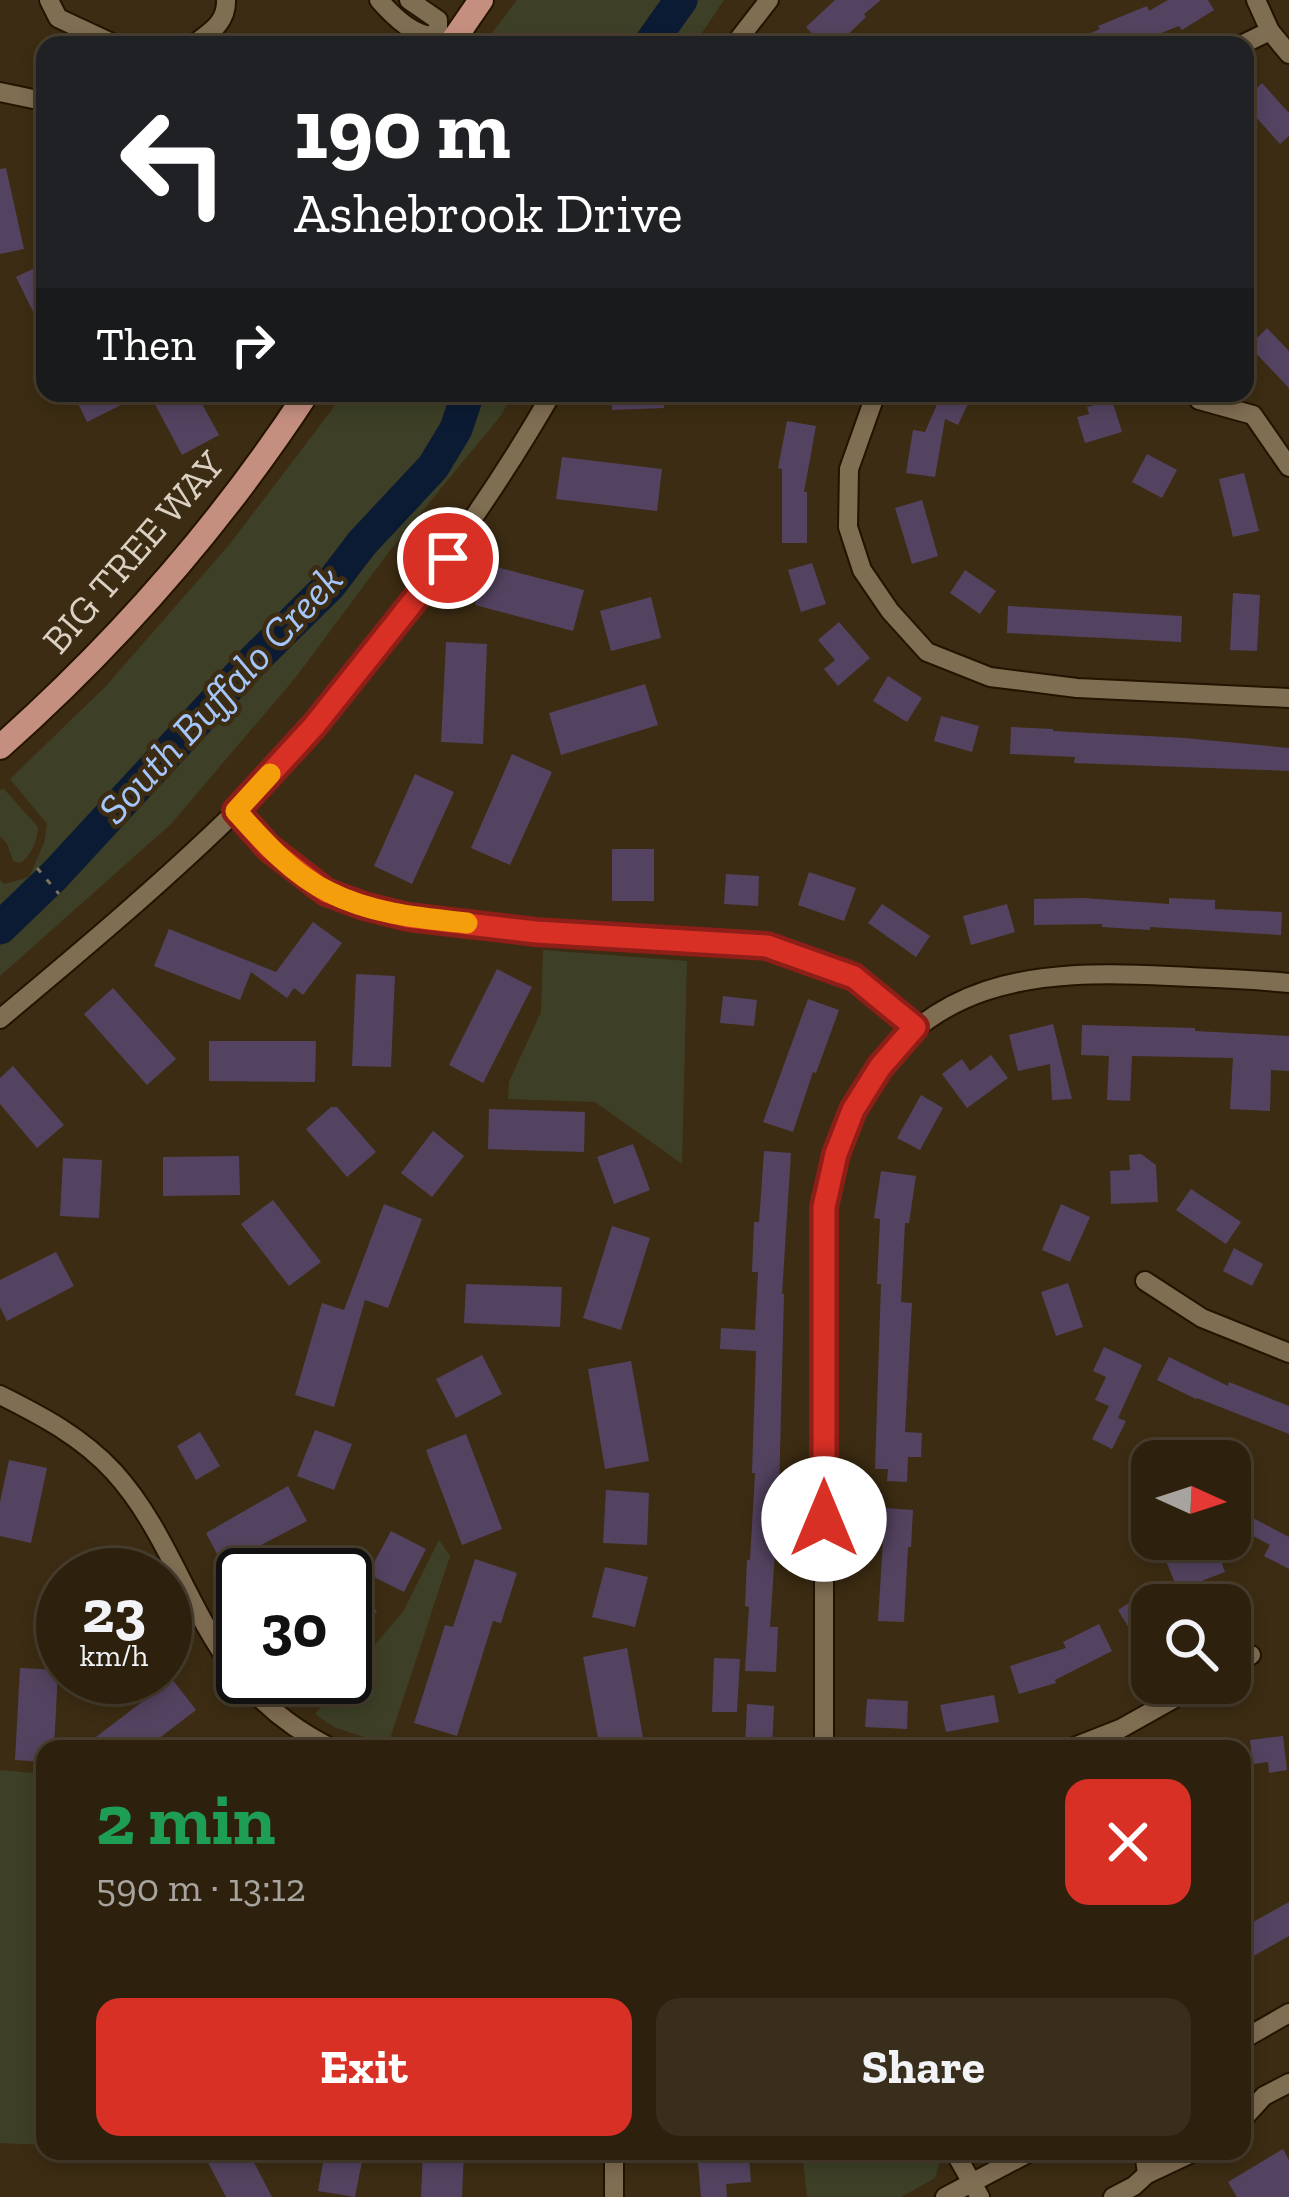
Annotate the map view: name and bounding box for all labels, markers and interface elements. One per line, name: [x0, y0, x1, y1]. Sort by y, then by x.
text: 190 m: [294, 79, 511, 180]
icon: left: [96, 84, 252, 240]
text: Ashebrook Drive: [294, 181, 683, 246]
icon: right: [220, 312, 286, 378]
text: Then: [96, 318, 196, 372]
street label: BIG TREE WAY: [32, 441, 234, 663]
pin: [397, 507, 499, 609]
icon: arrive: [415, 525, 481, 591]
water label: South Buffalo Creek: [87, 554, 353, 834]
north arrow: [1131, 1440, 1251, 1560]
map controls: [1131, 1440, 1251, 1704]
position arrow: [761, 1456, 887, 1582]
speed limit sign: 30: [216, 1548, 372, 1704]
text: 23: [82, 1575, 146, 1647]
button: search: [1131, 1584, 1251, 1704]
text: km/h: [80, 1638, 148, 1674]
text: 2 min: [96, 1776, 275, 1862]
button: close: [1065, 1779, 1191, 1905]
text: 590 m · 13:12: [96, 1864, 306, 1911]
button: Exit: [96, 1998, 632, 2136]
button: Share: [656, 1998, 1191, 2136]

